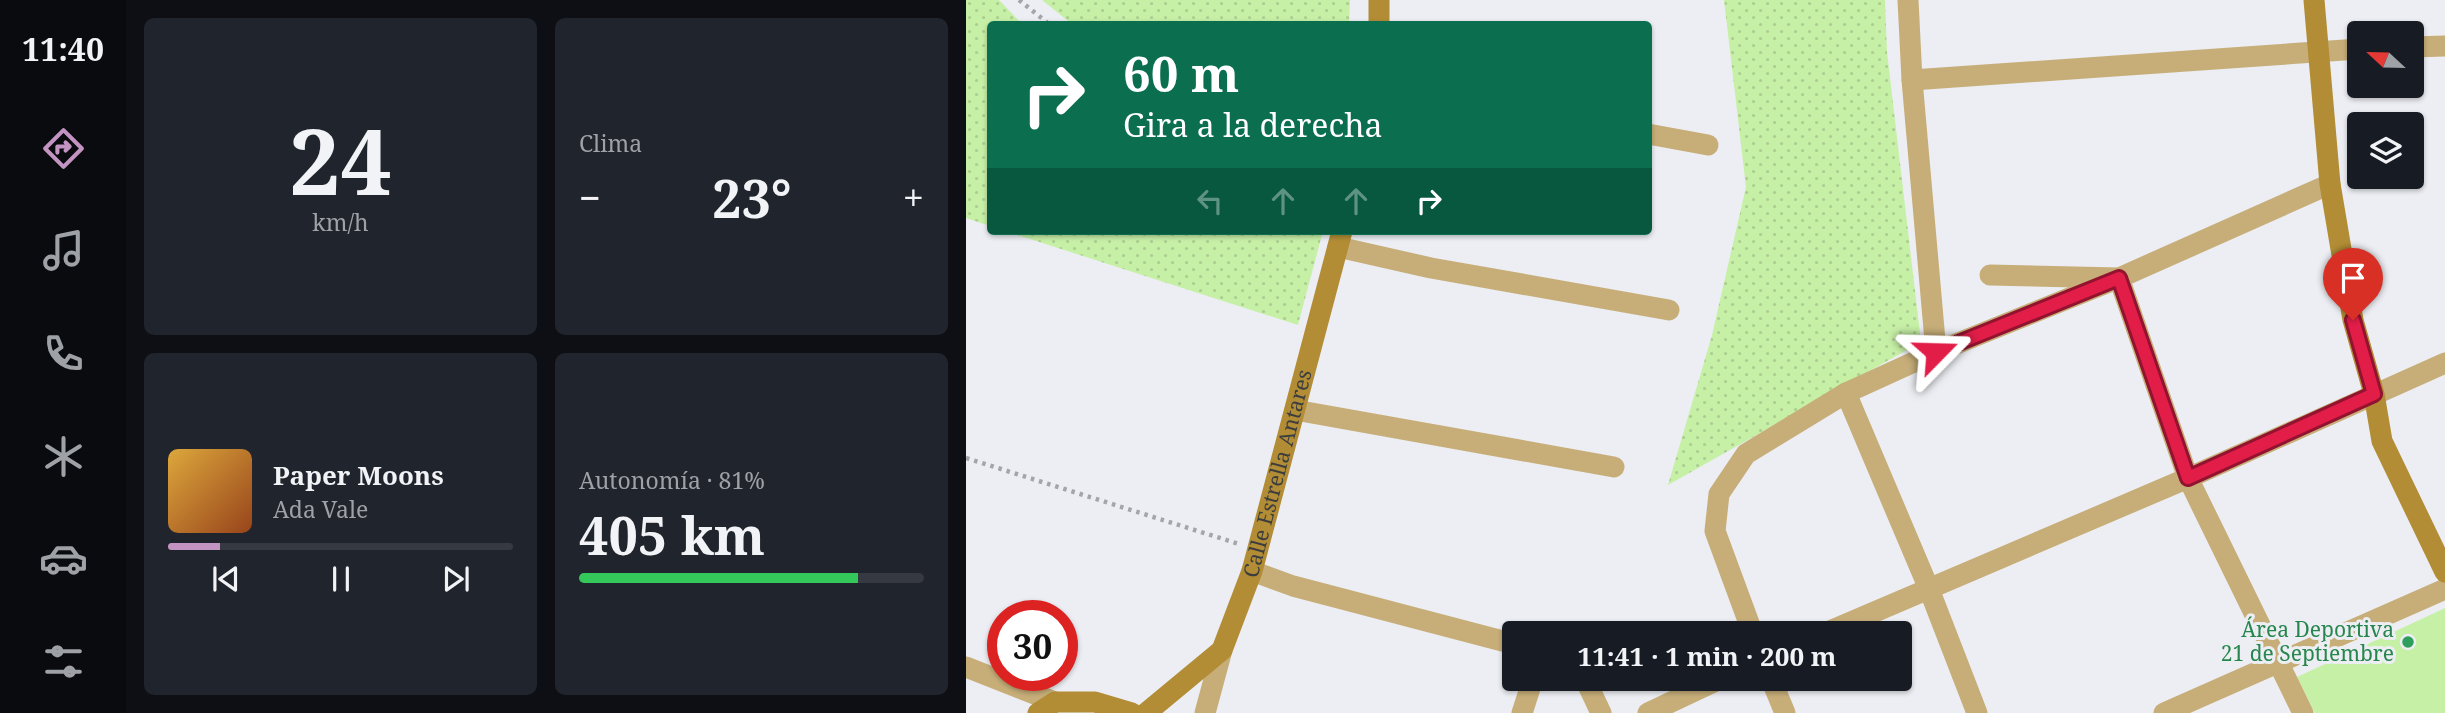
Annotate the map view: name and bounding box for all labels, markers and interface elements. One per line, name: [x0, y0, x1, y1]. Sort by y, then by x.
north arrow: [2347, 21, 2424, 98]
map controls: [2347, 21, 2424, 189]
text: 11:40: [22, 27, 104, 70]
text: 60 m: [1123, 40, 1239, 106]
icon: right: [1008, 49, 1099, 140]
text: 24: [289, 98, 392, 222]
text: Gira a la derecha: [1123, 103, 1383, 146]
button: layers: [2347, 112, 2424, 189]
icon: directions: [39, 124, 88, 173]
text: Clima: [579, 127, 642, 159]
text: 23°: [712, 162, 792, 233]
text: −: [579, 171, 601, 223]
text: +: [903, 171, 924, 223]
icon: left: [1191, 182, 1229, 220]
icon: ahead: [1264, 182, 1302, 220]
icon: ahead: [1337, 182, 1375, 220]
icon: right: [1410, 182, 1448, 220]
text: km/h: [312, 206, 369, 238]
icon: music: [39, 226, 88, 275]
pin: [2323, 248, 2383, 320]
icon: arrive: [2334, 259, 2372, 297]
position arrow: [1899, 315, 1973, 389]
icon: phone: [39, 329, 88, 378]
street label: Calle Estrella Antares: [1236, 366, 1318, 580]
icon: climate: [39, 432, 88, 481]
text: Paper Moons: [273, 457, 444, 493]
text: Autonomía · 81%: [579, 464, 765, 496]
text: Ada Vale: [273, 493, 368, 525]
text: 405 km: [579, 499, 765, 570]
icon: car: [39, 534, 88, 583]
icon: previous: [207, 560, 245, 598]
icon: pause: [322, 560, 360, 598]
icon: next: [437, 560, 475, 598]
speed limit sign: 30: [987, 600, 1078, 691]
place label: Área Deportiva 21 de Septiembre: [2221, 615, 2394, 667]
marker: Área Deportiva 21 de Septiembre: [2400, 634, 2416, 650]
icon: filters: [39, 637, 88, 686]
text: 11:41 · 1 min · 200 m: [1577, 638, 1837, 674]

